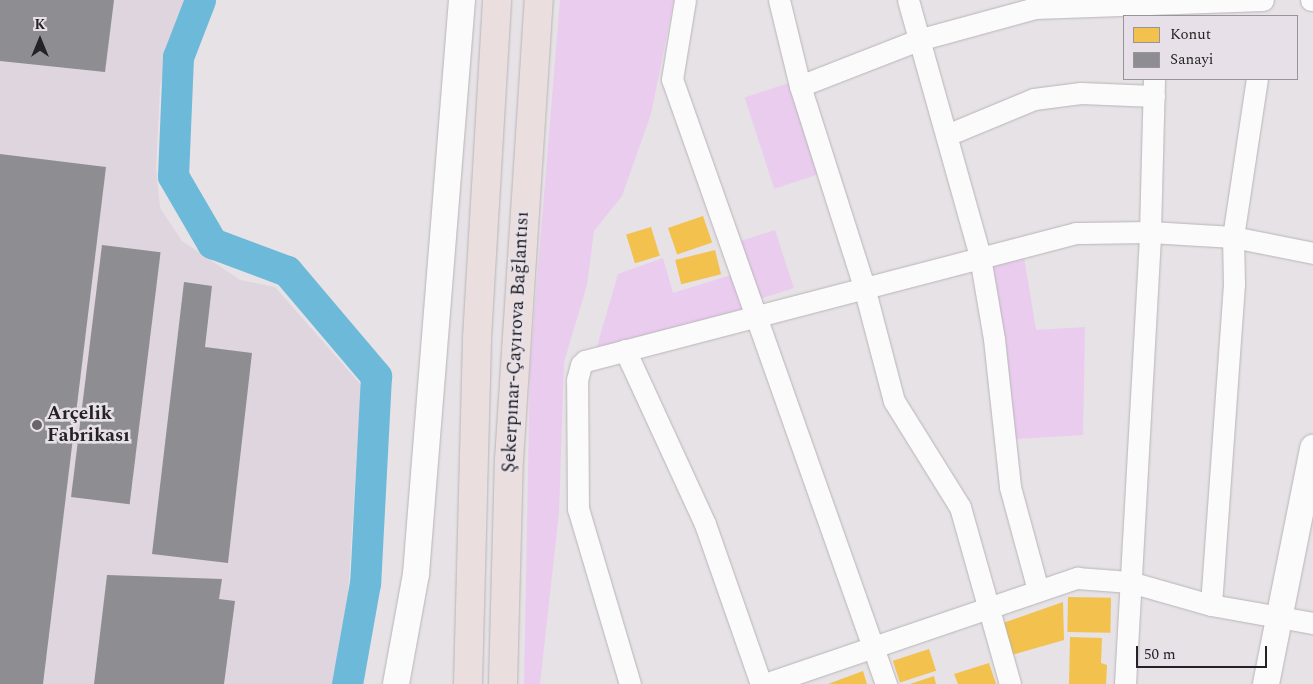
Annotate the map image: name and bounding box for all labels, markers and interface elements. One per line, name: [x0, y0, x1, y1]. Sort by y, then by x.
text: K: [35, 14, 45, 35]
north arrow: [15, 15, 65, 65]
legend: [1123, 15, 1298, 80]
text: Konut: [1170, 23, 1211, 46]
text: Sanayi: [1170, 48, 1213, 71]
street label: Şekerpınar-Çayırova Bağlantısı: [498, 211, 534, 473]
place label: Arçelik Fabrikası: [47, 403, 130, 447]
marker: Arçelik Fabrikası: [31, 419, 43, 431]
scale bar: [1138, 636, 1269, 668]
text: 50 m: [1144, 643, 1176, 666]

